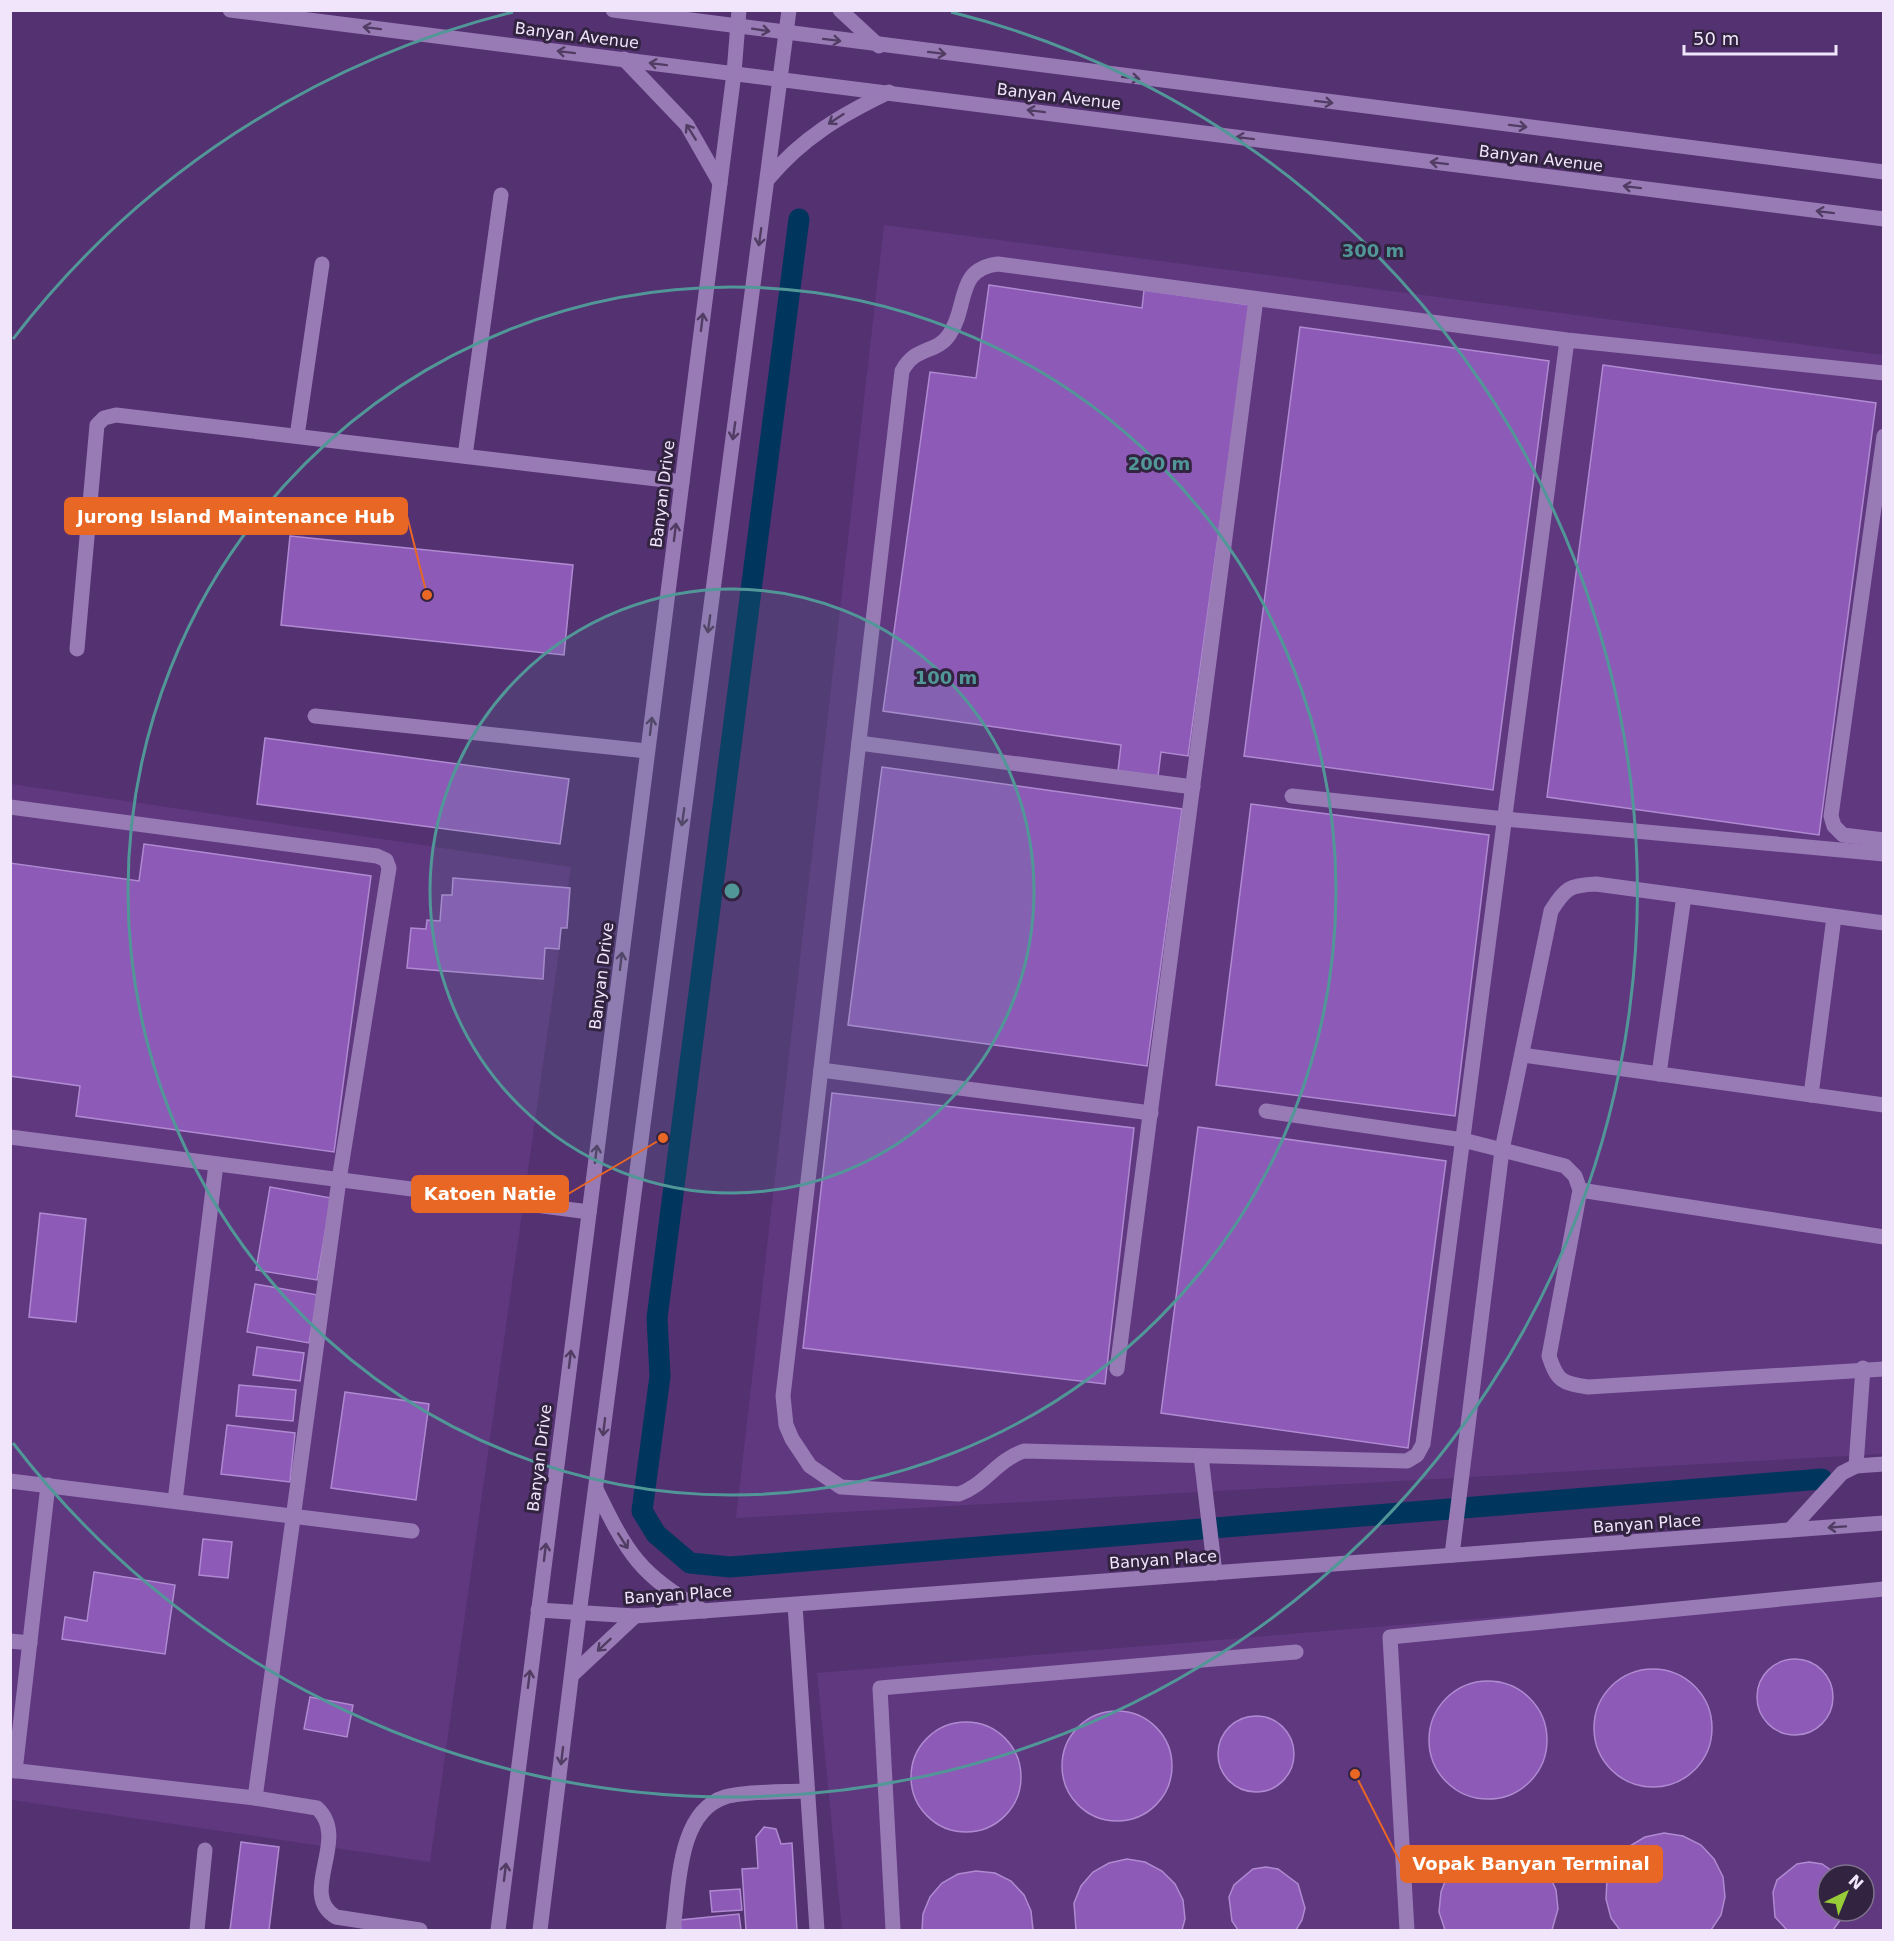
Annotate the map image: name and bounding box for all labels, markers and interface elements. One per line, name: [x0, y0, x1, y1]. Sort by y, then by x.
street label: Banyan Avenue: [514, 18, 640, 53]
scale bar: [1684, 18, 1836, 56]
one-way arrow: [363, 22, 383, 33]
one-way arrow: [751, 25, 770, 36]
text: 50 m: [1693, 28, 1739, 49]
one-way arrow: [822, 35, 842, 46]
one-way arrow: [556, 46, 576, 57]
one-way arrow: [927, 48, 947, 59]
one-way arrow: [648, 58, 668, 69]
one-way arrow: [1120, 72, 1140, 83]
street label: Banyan Avenue: [996, 79, 1122, 114]
one-way arrow: [1314, 96, 1334, 107]
one-way arrow: [1027, 106, 1047, 117]
one-way arrow: [828, 112, 845, 125]
one-way arrow: [1507, 121, 1527, 132]
one-way arrow: [685, 124, 697, 140]
one-way arrow: [1236, 133, 1256, 144]
street label: Banyan Avenue: [1478, 141, 1604, 176]
one-way arrow: [1429, 157, 1449, 168]
one-way arrow: [1623, 182, 1642, 193]
one-way arrow: [1816, 206, 1836, 217]
one-way arrow: [754, 227, 765, 247]
text: 300 m: [1342, 240, 1404, 261]
one-way arrow: [697, 312, 708, 332]
one-way arrow: [729, 420, 740, 440]
street label: Banyan Drive: [646, 439, 679, 549]
text: 200 m: [1128, 453, 1190, 474]
callout: Jurong Island Maintenance Hub: [65, 498, 407, 534]
text: Jurong Island Maintenance Hub: [75, 506, 395, 527]
one-way arrow: [670, 523, 681, 543]
one-way arrow: [703, 614, 714, 633]
text: 100 m: [915, 667, 977, 688]
one-way arrow: [645, 716, 656, 736]
one-way arrow: [678, 807, 689, 827]
centre of rings: [722, 881, 742, 901]
street label: Banyan Drive: [585, 921, 618, 1031]
one-way arrow: [615, 951, 626, 971]
one-way arrow: [591, 1145, 602, 1165]
callout: Katoen Natie: [412, 1176, 568, 1212]
text: Katoen Natie: [424, 1183, 556, 1204]
one-way arrow: [565, 1349, 576, 1369]
street label: Banyan Drive: [523, 1403, 556, 1513]
one-way arrow: [599, 1416, 610, 1436]
street label: Banyan Place: [1593, 1510, 1702, 1537]
one-way arrow: [1827, 1522, 1847, 1533]
one-way arrow: [617, 1532, 629, 1549]
one-way arrow: [540, 1543, 551, 1563]
street label: Banyan Place: [1109, 1546, 1218, 1573]
street label: Banyan Place: [624, 1581, 733, 1608]
one-way arrow: [596, 1638, 611, 1652]
one-way arrow: [524, 1670, 535, 1689]
one-way arrow: [556, 1745, 567, 1765]
callout: Vopak Banyan Terminal: [1401, 1846, 1662, 1882]
text: Vopak Banyan Terminal: [1412, 1853, 1650, 1874]
one-way arrow: [500, 1863, 511, 1883]
north arrow: [1816, 1863, 1876, 1923]
text: N: [1845, 1871, 1867, 1894]

